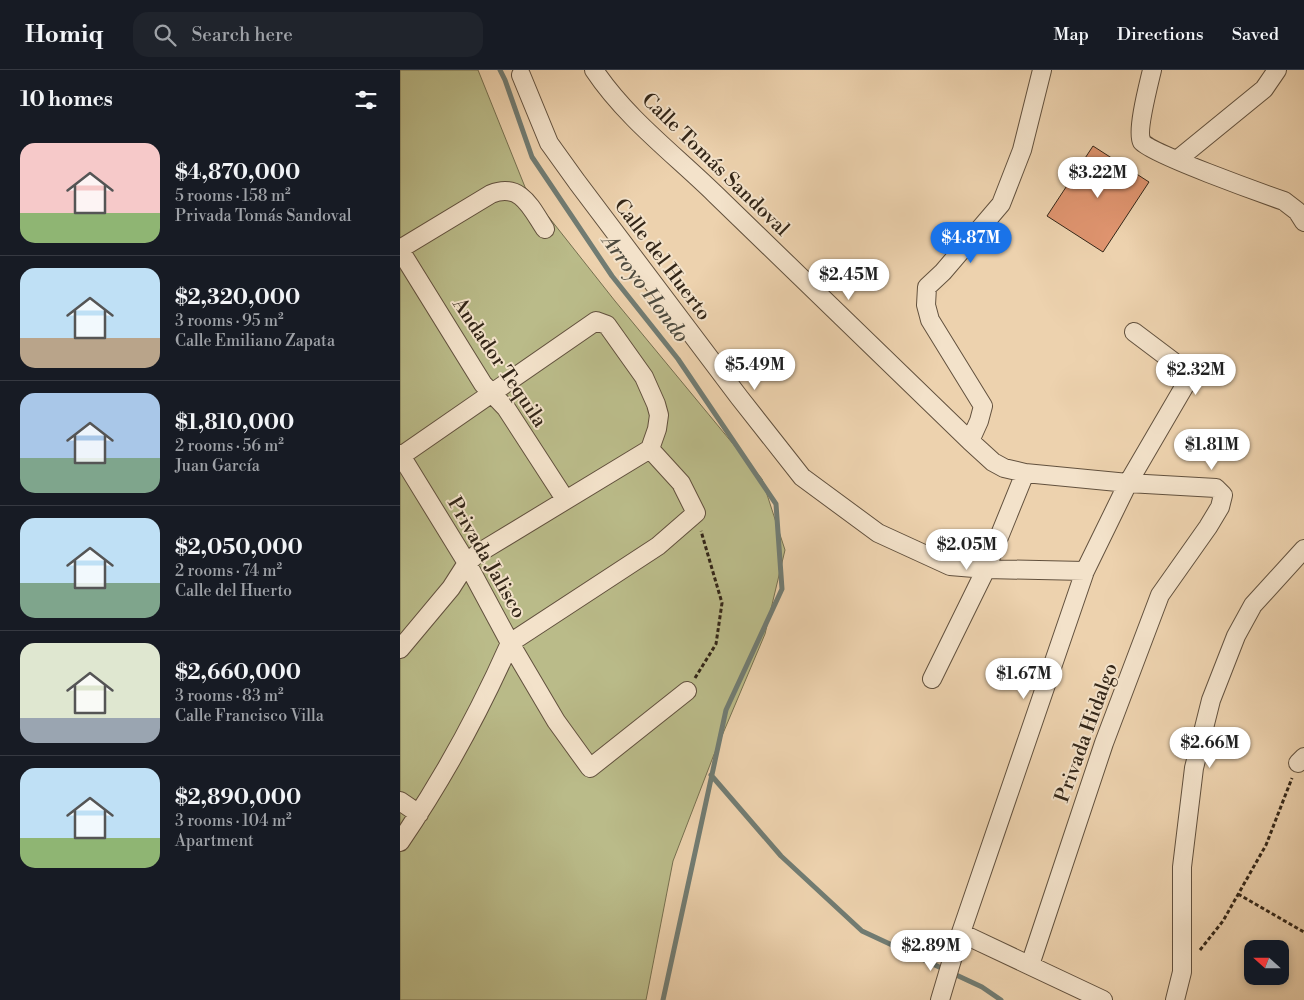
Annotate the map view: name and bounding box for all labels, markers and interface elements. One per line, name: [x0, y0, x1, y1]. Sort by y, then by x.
search box: [133, 12, 483, 57]
text: Homiq: [25, 20, 103, 50]
icon: search: [151, 21, 179, 49]
text: Search here: [191, 23, 293, 47]
text: Map: [1053, 23, 1089, 46]
text: Directions: [1117, 23, 1204, 46]
text: Saved: [1232, 23, 1279, 46]
icon: filters: [352, 86, 380, 114]
text: 10 homes: [20, 87, 113, 113]
street label: Calle Tomás Sandoval: [636, 88, 794, 242]
pin: $3.22M: [1057, 156, 1139, 199]
text: $4,870,000: [175, 160, 300, 186]
icon: home: [60, 163, 120, 223]
text: $3.22M: [1069, 163, 1127, 183]
text: 5 rooms · 158 m²: [175, 186, 291, 206]
street label: Calle del Huerto: [608, 194, 716, 326]
text: Privada Tomás Sandoval: [175, 206, 351, 226]
pin: $4.87M: [930, 222, 1012, 264]
water label: Arroyo Hondo: [595, 228, 694, 348]
text: $4.87M: [942, 228, 1000, 248]
pin: $2.45M: [808, 258, 890, 301]
text: $2.45M: [819, 265, 879, 285]
text: $2,320,000: [175, 285, 300, 311]
icon: home: [60, 288, 120, 348]
street label: Andador Tequila: [446, 292, 552, 433]
text: 3 rooms · 95 m²: [175, 311, 284, 331]
text: Calle Emiliano Zapata: [175, 331, 335, 351]
pin: $5.49M: [714, 348, 796, 391]
pin: $2.32M: [1155, 354, 1237, 396]
text: $5.49M: [725, 355, 785, 375]
text: $2.32M: [1167, 360, 1225, 380]
text: $1,810,000: [175, 410, 294, 436]
icon: home: [60, 413, 120, 473]
pin: $1.81M: [1171, 428, 1253, 471]
text: $1.81M: [1185, 435, 1239, 455]
text: 2 rooms · 56 m²: [175, 436, 284, 456]
text: Juan García: [175, 456, 260, 476]
street label: Privada Jalisco: [441, 493, 531, 623]
pin: $2.05M: [926, 528, 1008, 571]
text: $2,050,000: [175, 535, 303, 561]
text: $2.05M: [937, 535, 997, 555]
icon: home: [60, 538, 120, 598]
text: 2 rooms · 74 m²: [175, 561, 282, 581]
text: Calle del Huerto: [175, 581, 292, 601]
pin: $1.67M: [983, 658, 1065, 700]
text: $2,660,000: [175, 660, 301, 686]
street label: Privada Hidalgo: [1050, 660, 1124, 806]
icon: home: [60, 663, 120, 723]
text: $1.67M: [996, 664, 1052, 684]
text: 3 rooms · 83 m²: [175, 686, 284, 706]
text: Calle Francisco Villa: [175, 706, 324, 726]
pin: $2.66M: [1169, 726, 1251, 769]
text: $2.66M: [1181, 733, 1239, 753]
text: $2,890,000: [175, 785, 301, 811]
icon: home: [60, 788, 120, 848]
text: 3 rooms · 104 m²: [175, 811, 292, 831]
text: Apartment: [175, 831, 254, 851]
pin: $2.89M: [890, 930, 972, 972]
text: $2.89M: [902, 936, 961, 956]
north arrow: [1244, 940, 1289, 985]
map controls: [1244, 940, 1289, 985]

